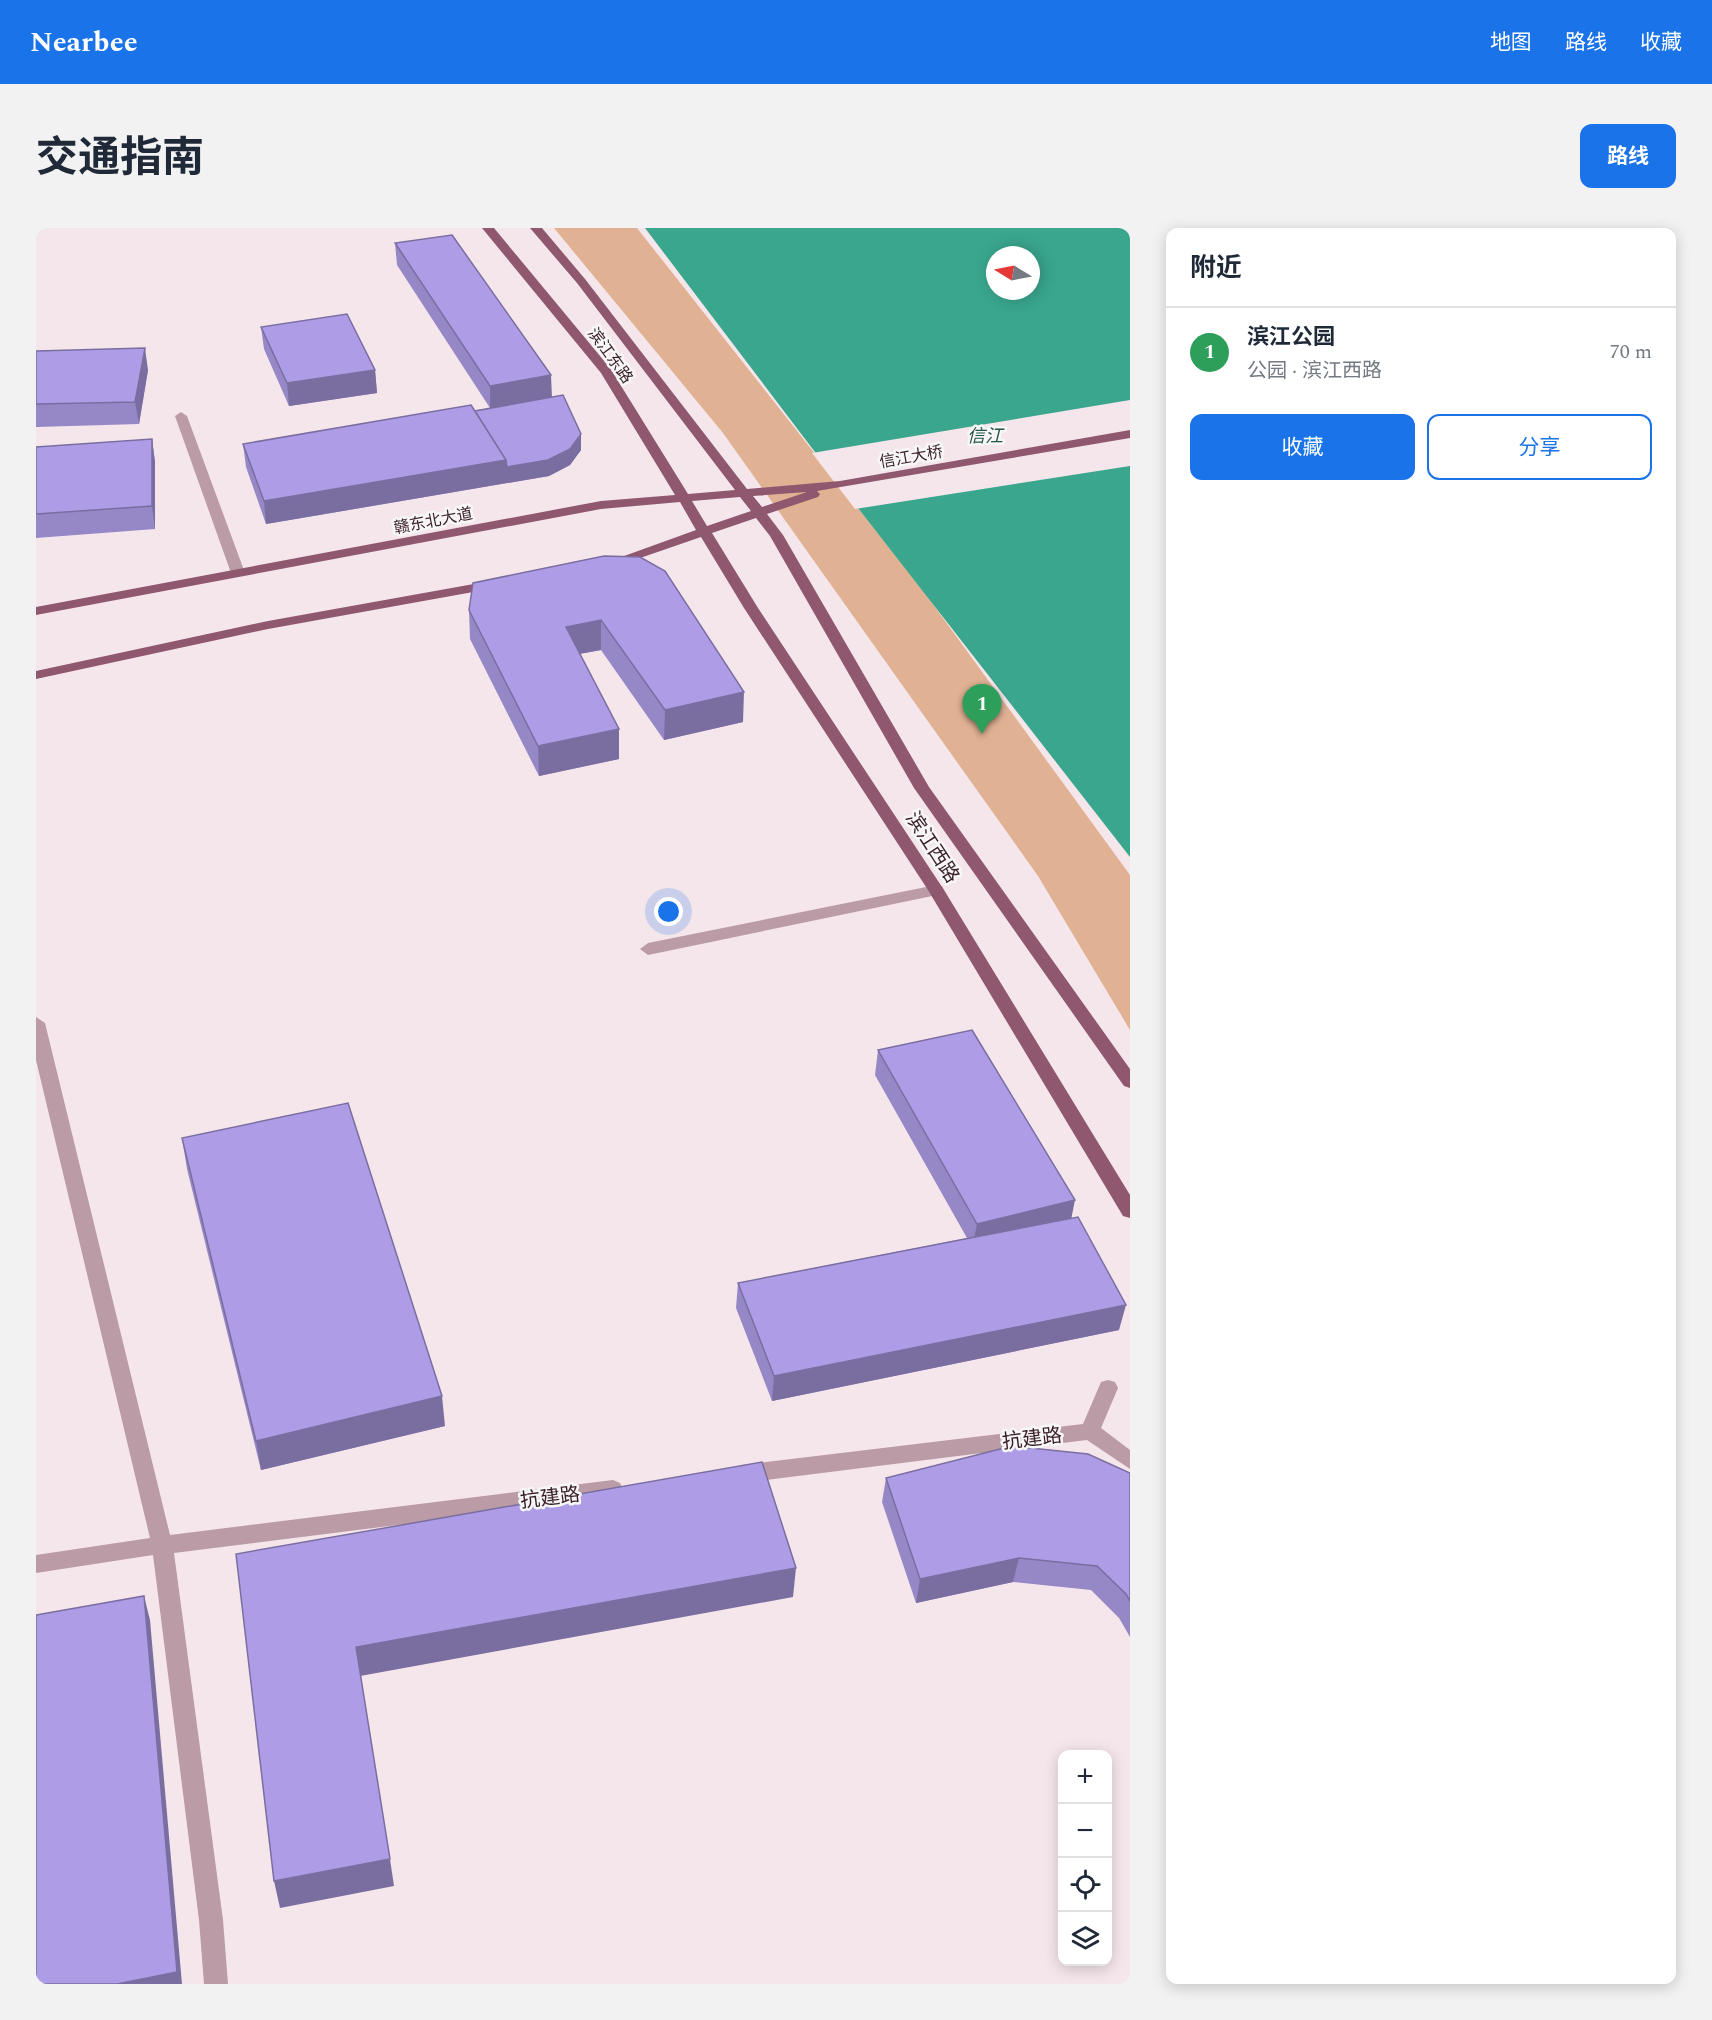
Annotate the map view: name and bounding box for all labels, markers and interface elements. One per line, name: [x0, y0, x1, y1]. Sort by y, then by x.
text: Nearbee: [30, 21, 138, 64]
text: 地图: [1490, 27, 1532, 59]
text: 路线: [1565, 27, 1607, 59]
text: 收藏: [1640, 27, 1682, 59]
button: 路线: [1580, 124, 1676, 188]
text: 交通指南: [36, 127, 204, 190]
north arrow: [986, 246, 1040, 300]
text: 附近: [1190, 248, 1242, 288]
text: 滨江公园: [1247, 321, 1335, 354]
street label: 滨江东路: [582, 323, 639, 389]
text: 1: [1204, 337, 1215, 367]
text: 70 m: [1610, 337, 1652, 367]
text: 公园 · 滨江西路: [1247, 356, 1382, 386]
button: 收藏: [1190, 414, 1415, 480]
button: 分享: [1427, 414, 1652, 480]
water label: 信江: [967, 423, 1005, 450]
street label: 信江大桥: [878, 440, 945, 474]
street label: 赣东北大道: [392, 502, 475, 540]
pin: 1: [962, 684, 1002, 734]
street label: 滨江西路: [898, 806, 967, 889]
your location: [654, 897, 683, 926]
street label: 抗建路: [1001, 1420, 1064, 1458]
street label: 抗建路: [519, 1479, 582, 1517]
map controls: [1058, 1750, 1112, 1966]
button: +: [1058, 1750, 1112, 1804]
button: −: [1058, 1804, 1112, 1858]
button: locate: [1058, 1858, 1112, 1912]
button: layers: [1058, 1912, 1112, 1966]

